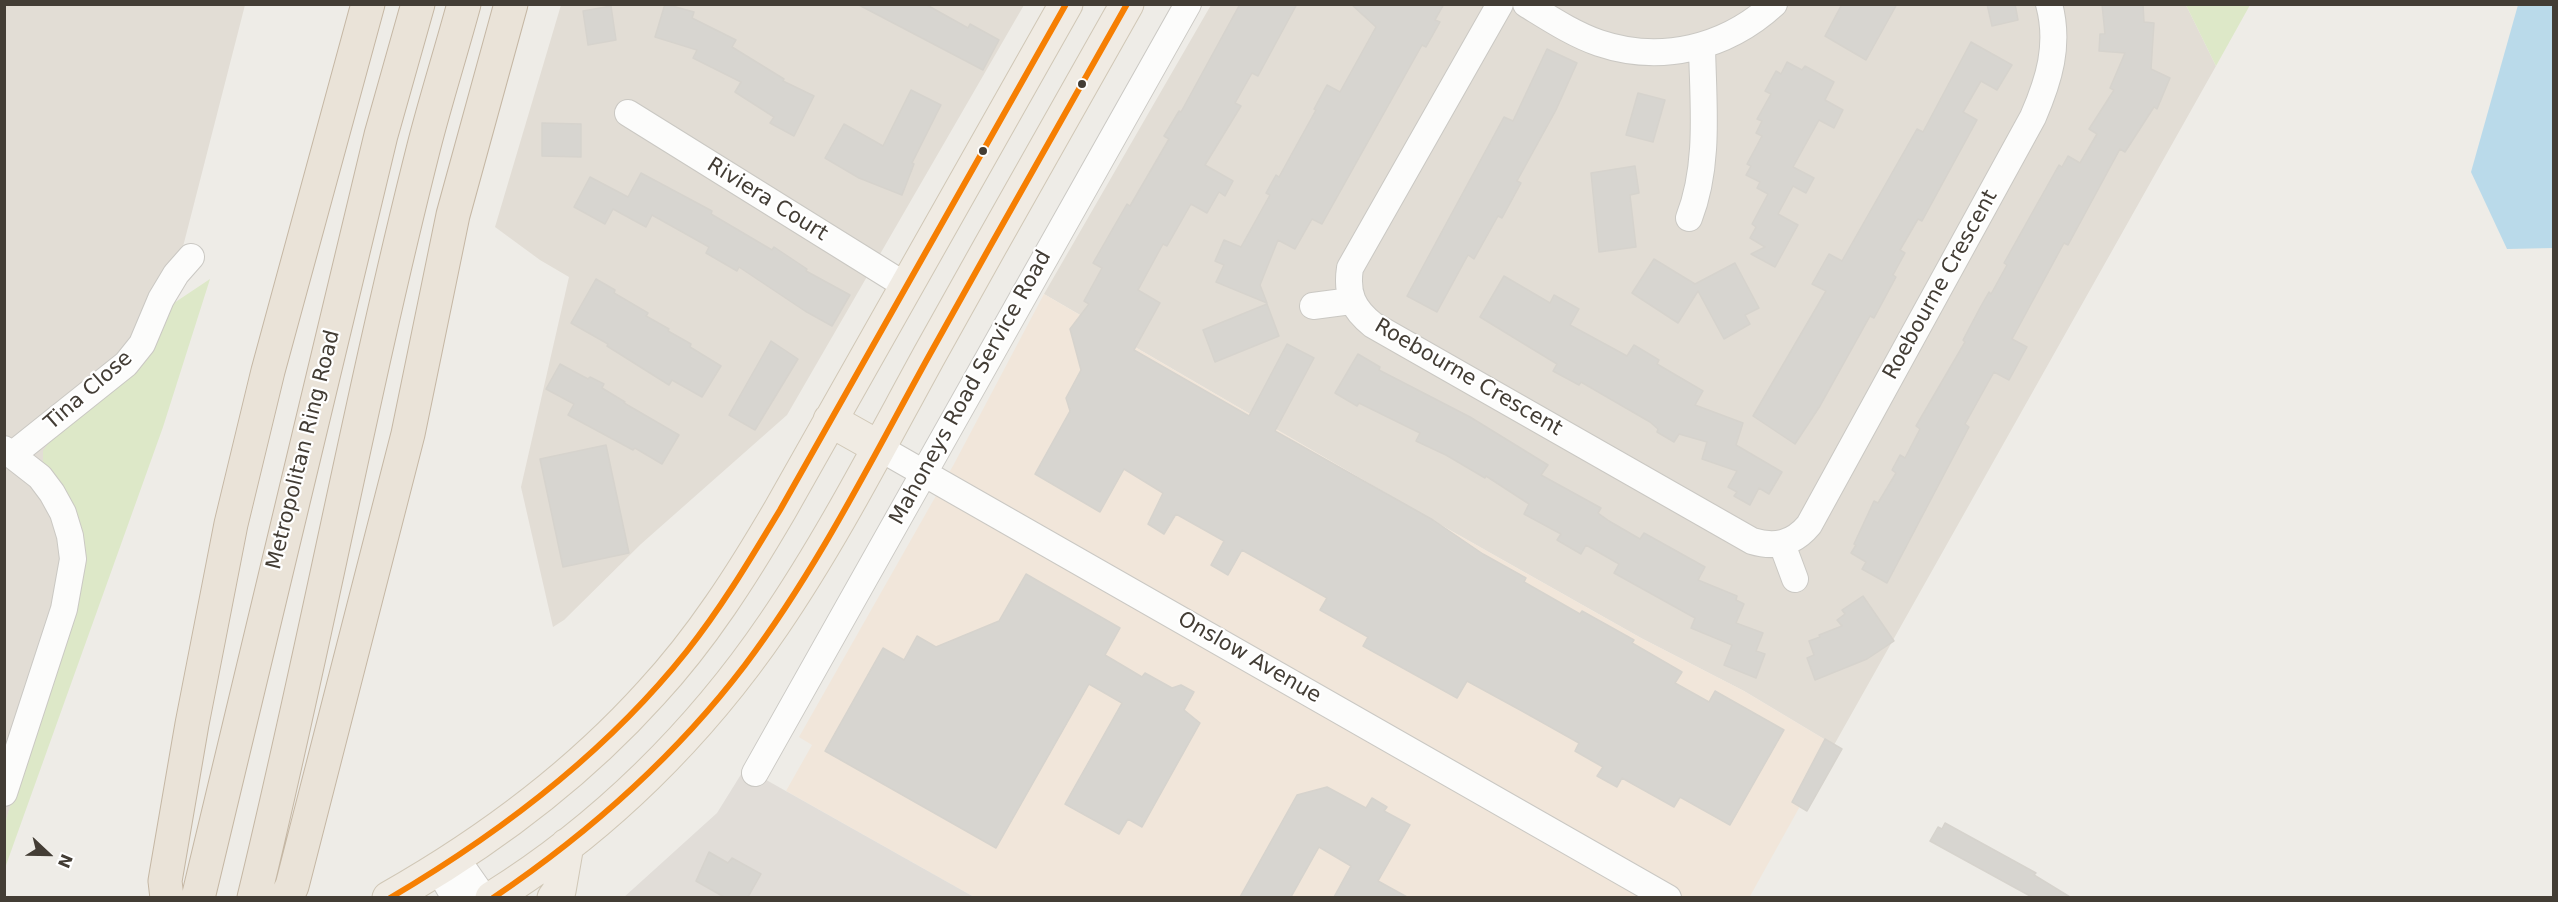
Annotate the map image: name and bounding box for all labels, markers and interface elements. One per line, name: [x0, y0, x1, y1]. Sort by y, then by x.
unlabelled marker: [1076, 78, 1088, 90]
unlabelled marker: [977, 145, 989, 157]
street label: Riviera Court: [702, 153, 832, 247]
street label: Roebourne Crescent: [1878, 186, 2004, 384]
street label: Mahoneys Road Service Road: [885, 246, 1057, 530]
street label: Roebourne Crescent: [1370, 314, 1566, 442]
street label: Metropolitan Ring Road: [262, 328, 346, 572]
street label: Tina Close: [40, 346, 138, 436]
street label: Onslow Avenue: [1173, 607, 1325, 709]
north arrow: [18, 824, 78, 884]
text: N: [54, 851, 76, 871]

